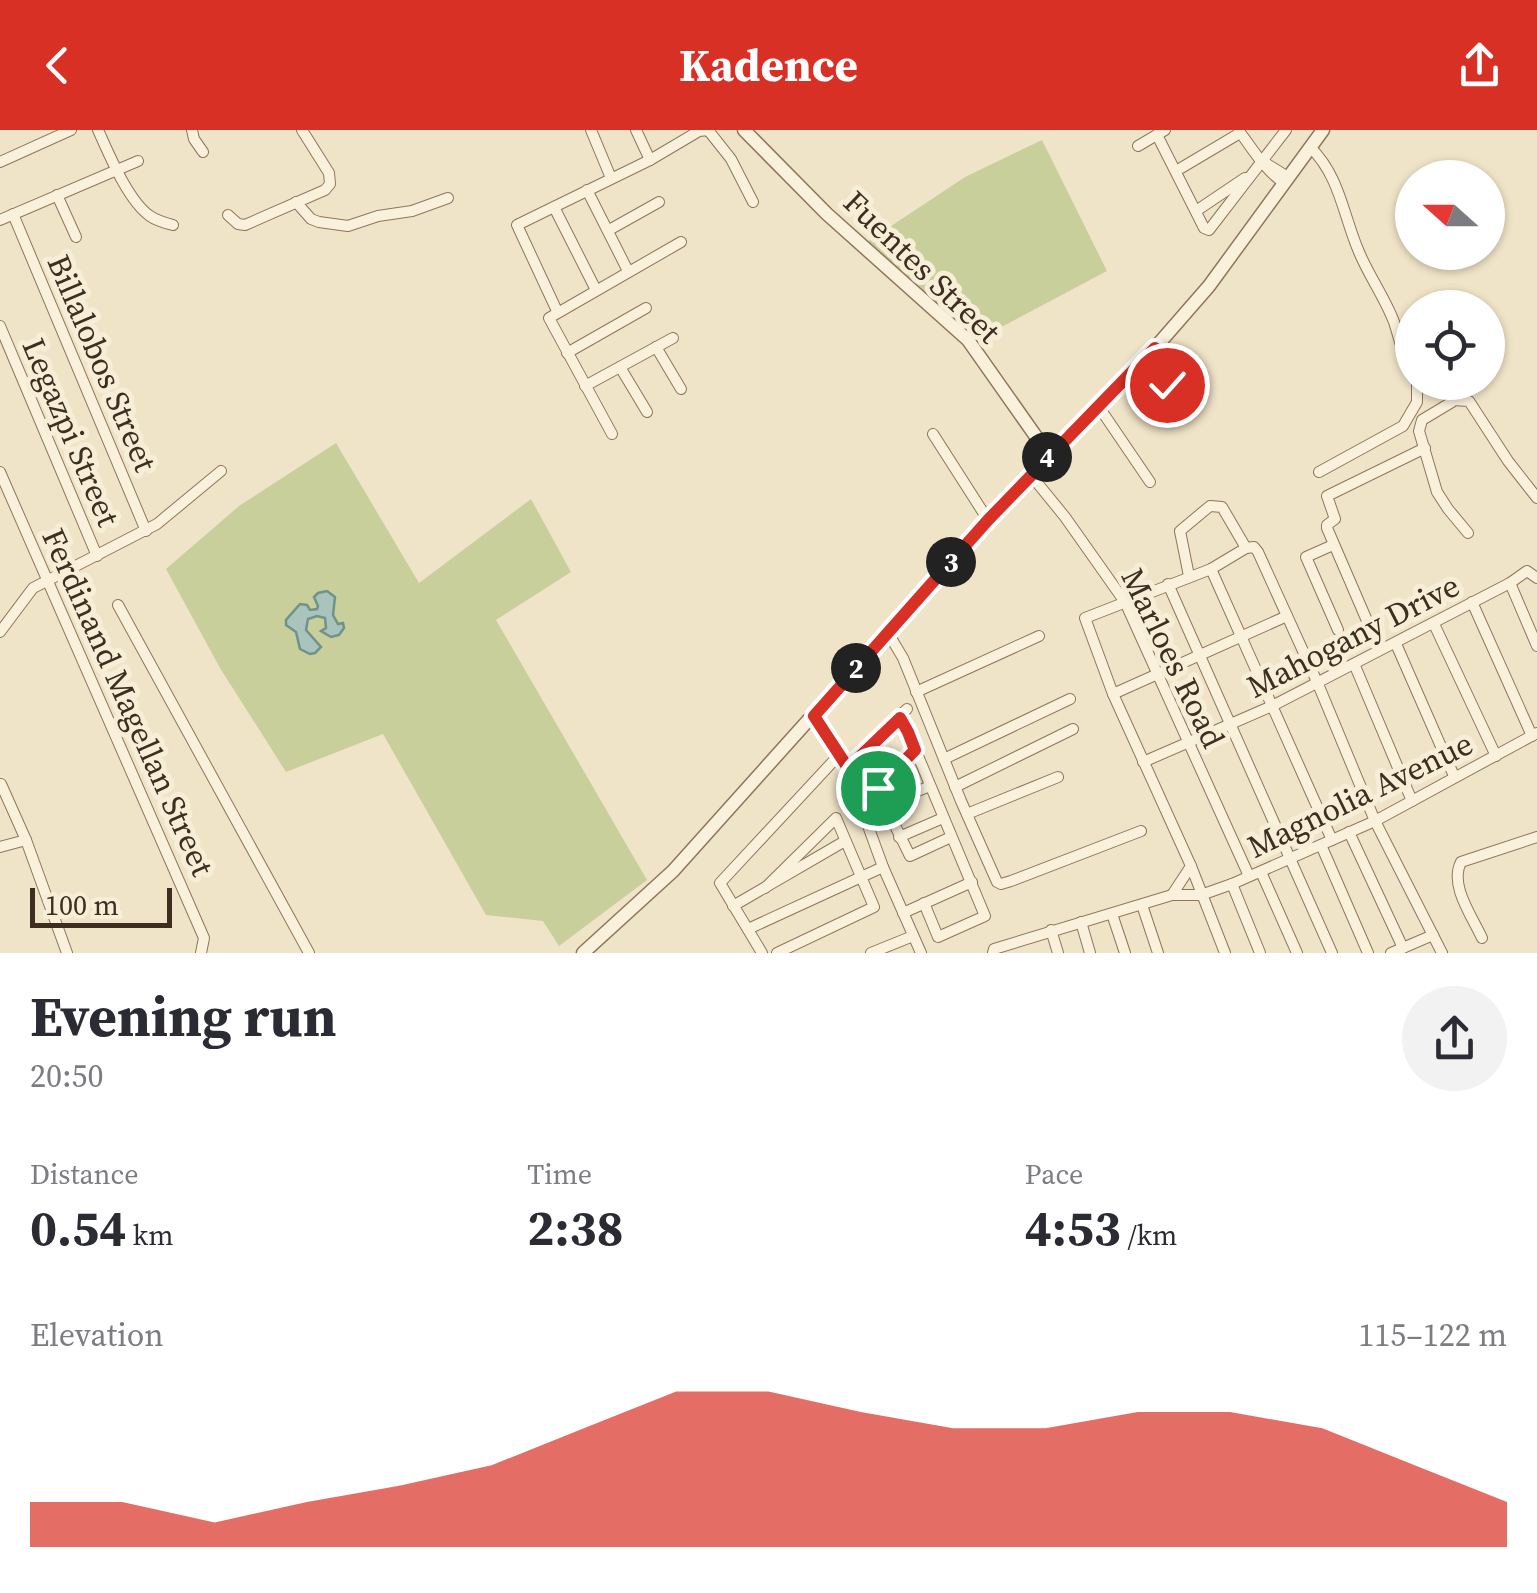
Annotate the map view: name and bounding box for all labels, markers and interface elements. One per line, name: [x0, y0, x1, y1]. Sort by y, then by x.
text: Kadence: [679, 34, 858, 96]
icon: back: [30, 38, 85, 93]
icon: share: [1452, 38, 1507, 93]
north arrow: [1395, 160, 1505, 270]
map controls: [1395, 160, 1505, 400]
street label: Fuentes Street: [834, 181, 1011, 354]
street label: Billalobos Street: [37, 248, 168, 479]
button: locate: [1395, 290, 1505, 400]
street label: Legazpi Street: [12, 331, 131, 533]
pin: [1125, 343, 1210, 428]
icon: check: [1140, 358, 1195, 413]
pin: 4: [1022, 432, 1072, 482]
text: 4: [1039, 438, 1055, 476]
street label: Ferdinand Magellan Street: [31, 521, 225, 883]
pin: 3: [926, 537, 976, 587]
text: 3: [943, 543, 959, 581]
street label: Marloes Road: [1111, 561, 1235, 755]
street label: Mahogany Drive: [1239, 564, 1467, 708]
pin: 2: [831, 643, 881, 693]
text: 2: [848, 649, 864, 687]
street label: Magnolia Avenue: [1240, 721, 1480, 869]
pin: [836, 746, 921, 831]
icon: arrive: [851, 761, 906, 816]
scale bar: [30, 883, 172, 928]
text: 100 m: [45, 886, 119, 924]
text: Evening run: [30, 979, 337, 1054]
button: share: [1402, 986, 1507, 1091]
text: 20:50: [30, 1054, 104, 1098]
text: Distance: [30, 1155, 139, 1193]
text: Time: [527, 1155, 592, 1193]
text: Pace: [1025, 1155, 1083, 1193]
text: 0.54: [30, 1193, 126, 1262]
text: 2:38: [527, 1193, 624, 1262]
text: 4:53: [1025, 1193, 1121, 1262]
text: km: [126, 1216, 173, 1254]
text: /km: [1121, 1216, 1177, 1254]
text: Elevation: [30, 1313, 164, 1357]
text: 115–122 m: [1358, 1313, 1507, 1357]

